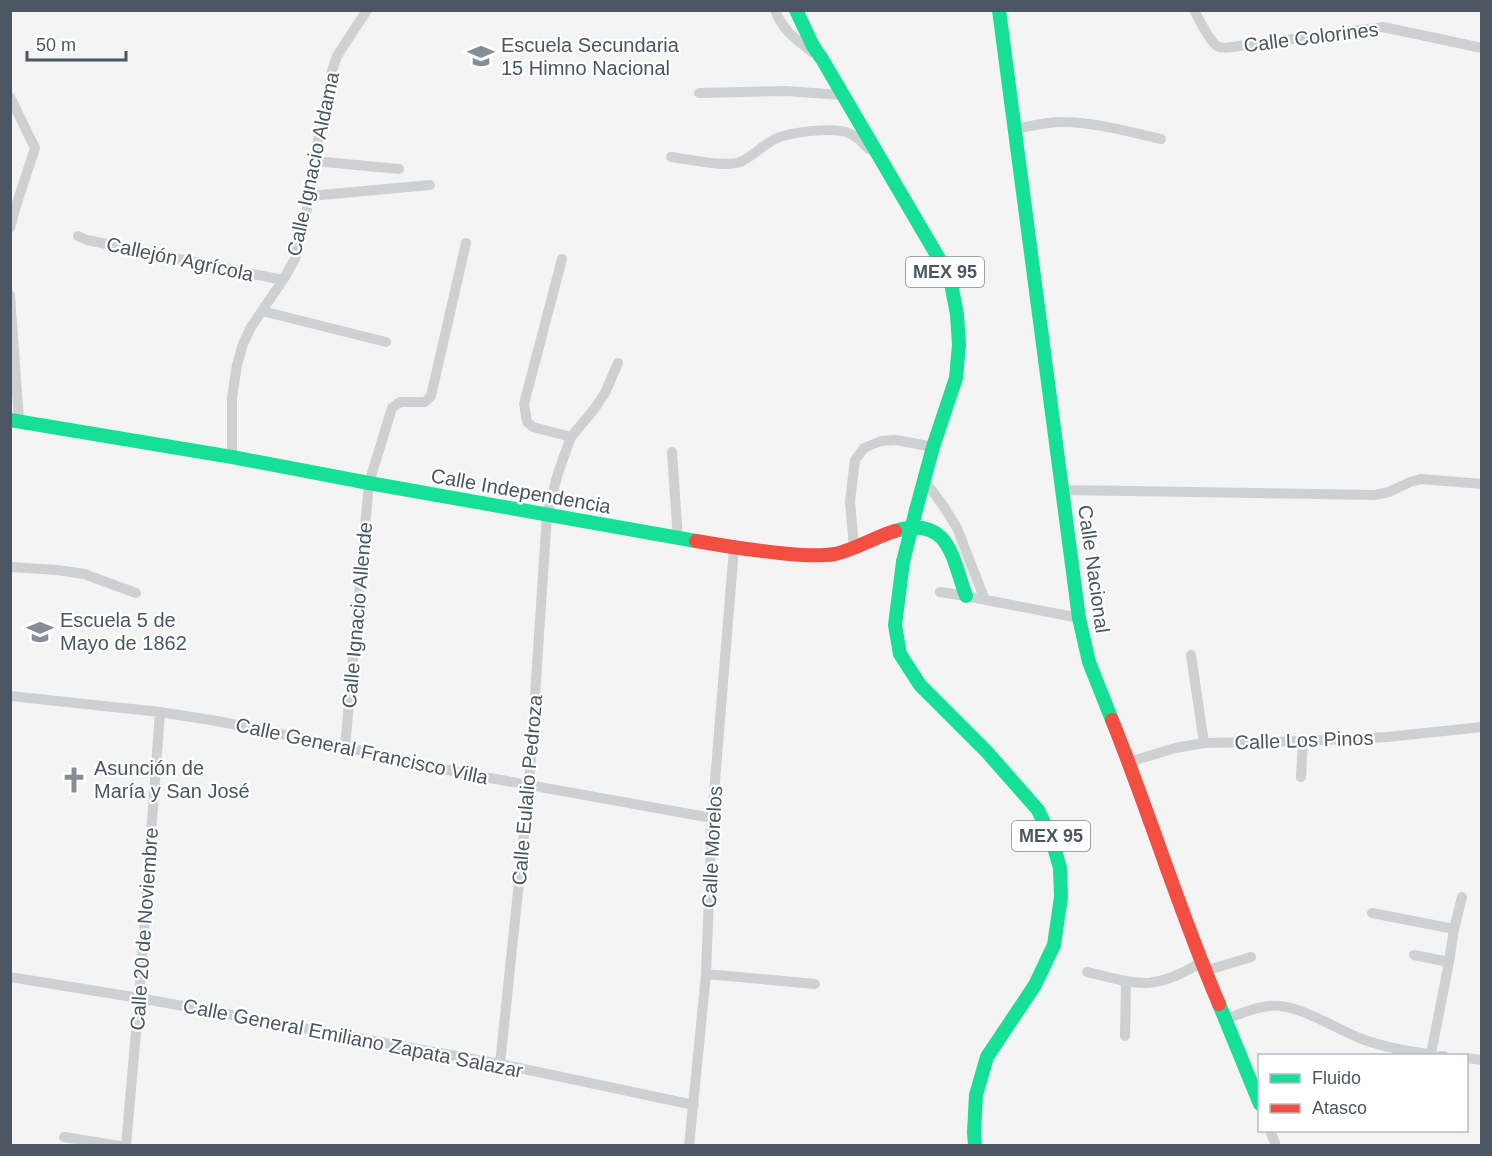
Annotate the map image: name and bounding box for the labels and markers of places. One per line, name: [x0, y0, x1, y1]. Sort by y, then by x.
place label: Escuela Secundaria 15 Himno Nacional: [501, 34, 680, 79]
school or university icon: Escuela Secundaria 15 Himno Nacional: [466, 41, 496, 71]
place label: Escuela 5 de Mayo de 1862: [60, 609, 187, 654]
school or university icon: Escuela 5 de Mayo de 1862: [25, 617, 55, 647]
place label: Asunción de María y San José: [94, 757, 250, 802]
church icon: Asunción de María y San José: [59, 765, 89, 795]

